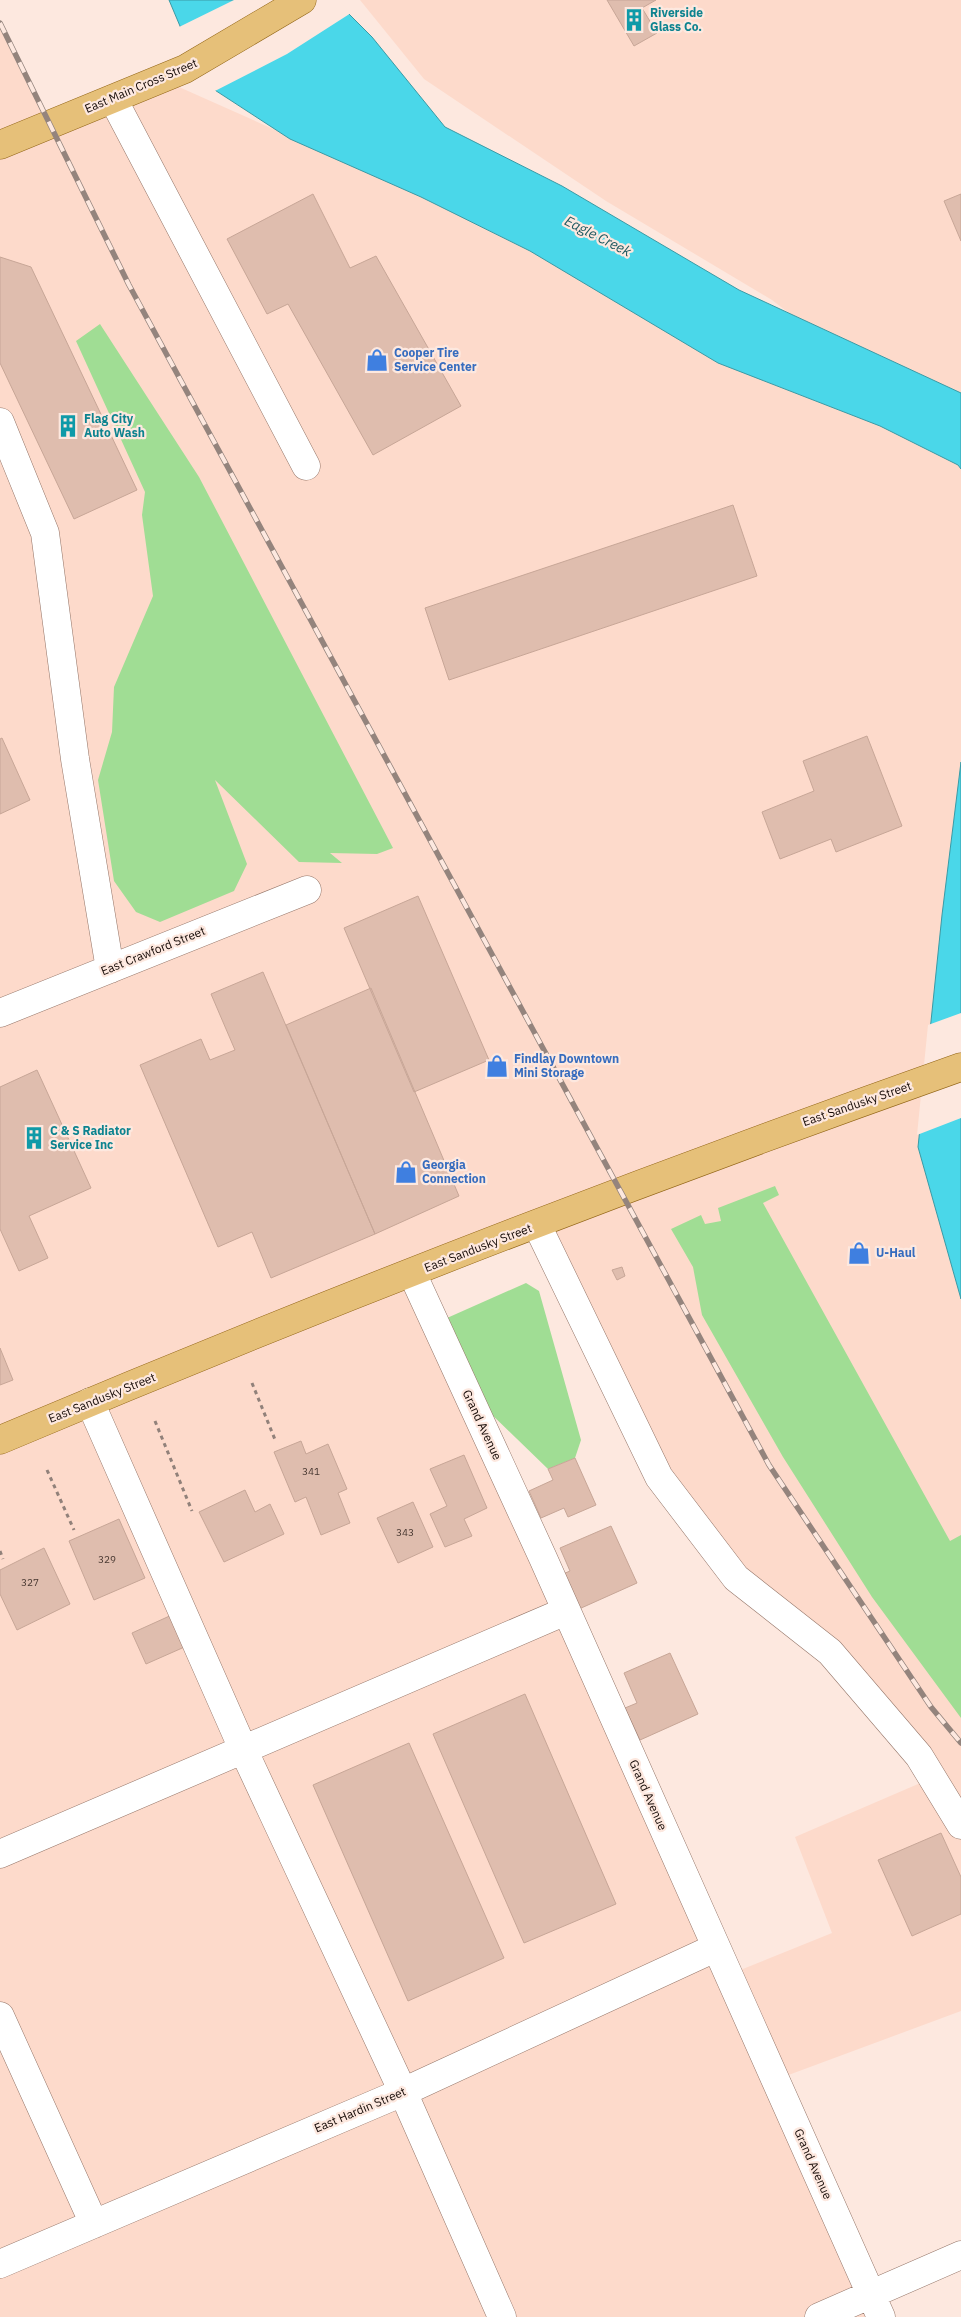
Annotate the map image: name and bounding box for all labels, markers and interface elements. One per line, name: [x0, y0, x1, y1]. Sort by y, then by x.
place label: Riverside Glass Co.: [650, 5, 703, 34]
building icon: Riverside Glass Co.: [621, 7, 647, 33]
street label: East Main Cross Street: [82, 55, 199, 116]
water label: Eagle Creek: [562, 212, 635, 261]
place label: Cooper Tire Service Center: [394, 345, 477, 374]
shop icon: Cooper Tire Service Center: [364, 347, 390, 373]
place label: Flag City Auto Wash: [84, 411, 145, 440]
building icon: Flag City Auto Wash: [55, 413, 81, 439]
street label: East Crawford Street: [98, 923, 207, 978]
place label: Findlay Downtown Mini Storage: [514, 1051, 619, 1080]
shop icon: Findlay Downtown Mini Storage: [484, 1053, 510, 1079]
street label: East Sandusky Street: [800, 1078, 913, 1129]
place label: C & S Radiator Service Inc: [50, 1123, 131, 1152]
building icon: C & S Radiator Service Inc: [21, 1125, 47, 1151]
place label: Georgia Connection: [422, 1157, 486, 1186]
shop icon: Georgia Connection: [393, 1159, 419, 1185]
street label: East Sandusky Street: [422, 1220, 534, 1275]
shop icon: U-Haul: [846, 1240, 872, 1266]
place label: U-Haul: [876, 1245, 916, 1260]
street label: East Sandusky Street: [46, 1369, 158, 1426]
street label: Grand Avenue: [460, 1387, 505, 1463]
house number: 341: [302, 1465, 320, 1478]
house number: 343: [396, 1526, 414, 1539]
house number: 329: [98, 1553, 116, 1566]
house number: 327: [21, 1576, 39, 1589]
street label: Grand Avenue: [626, 1757, 671, 1833]
street label: East Hardin Street: [312, 2083, 408, 2136]
street label: Grand Avenue: [791, 2126, 836, 2202]

